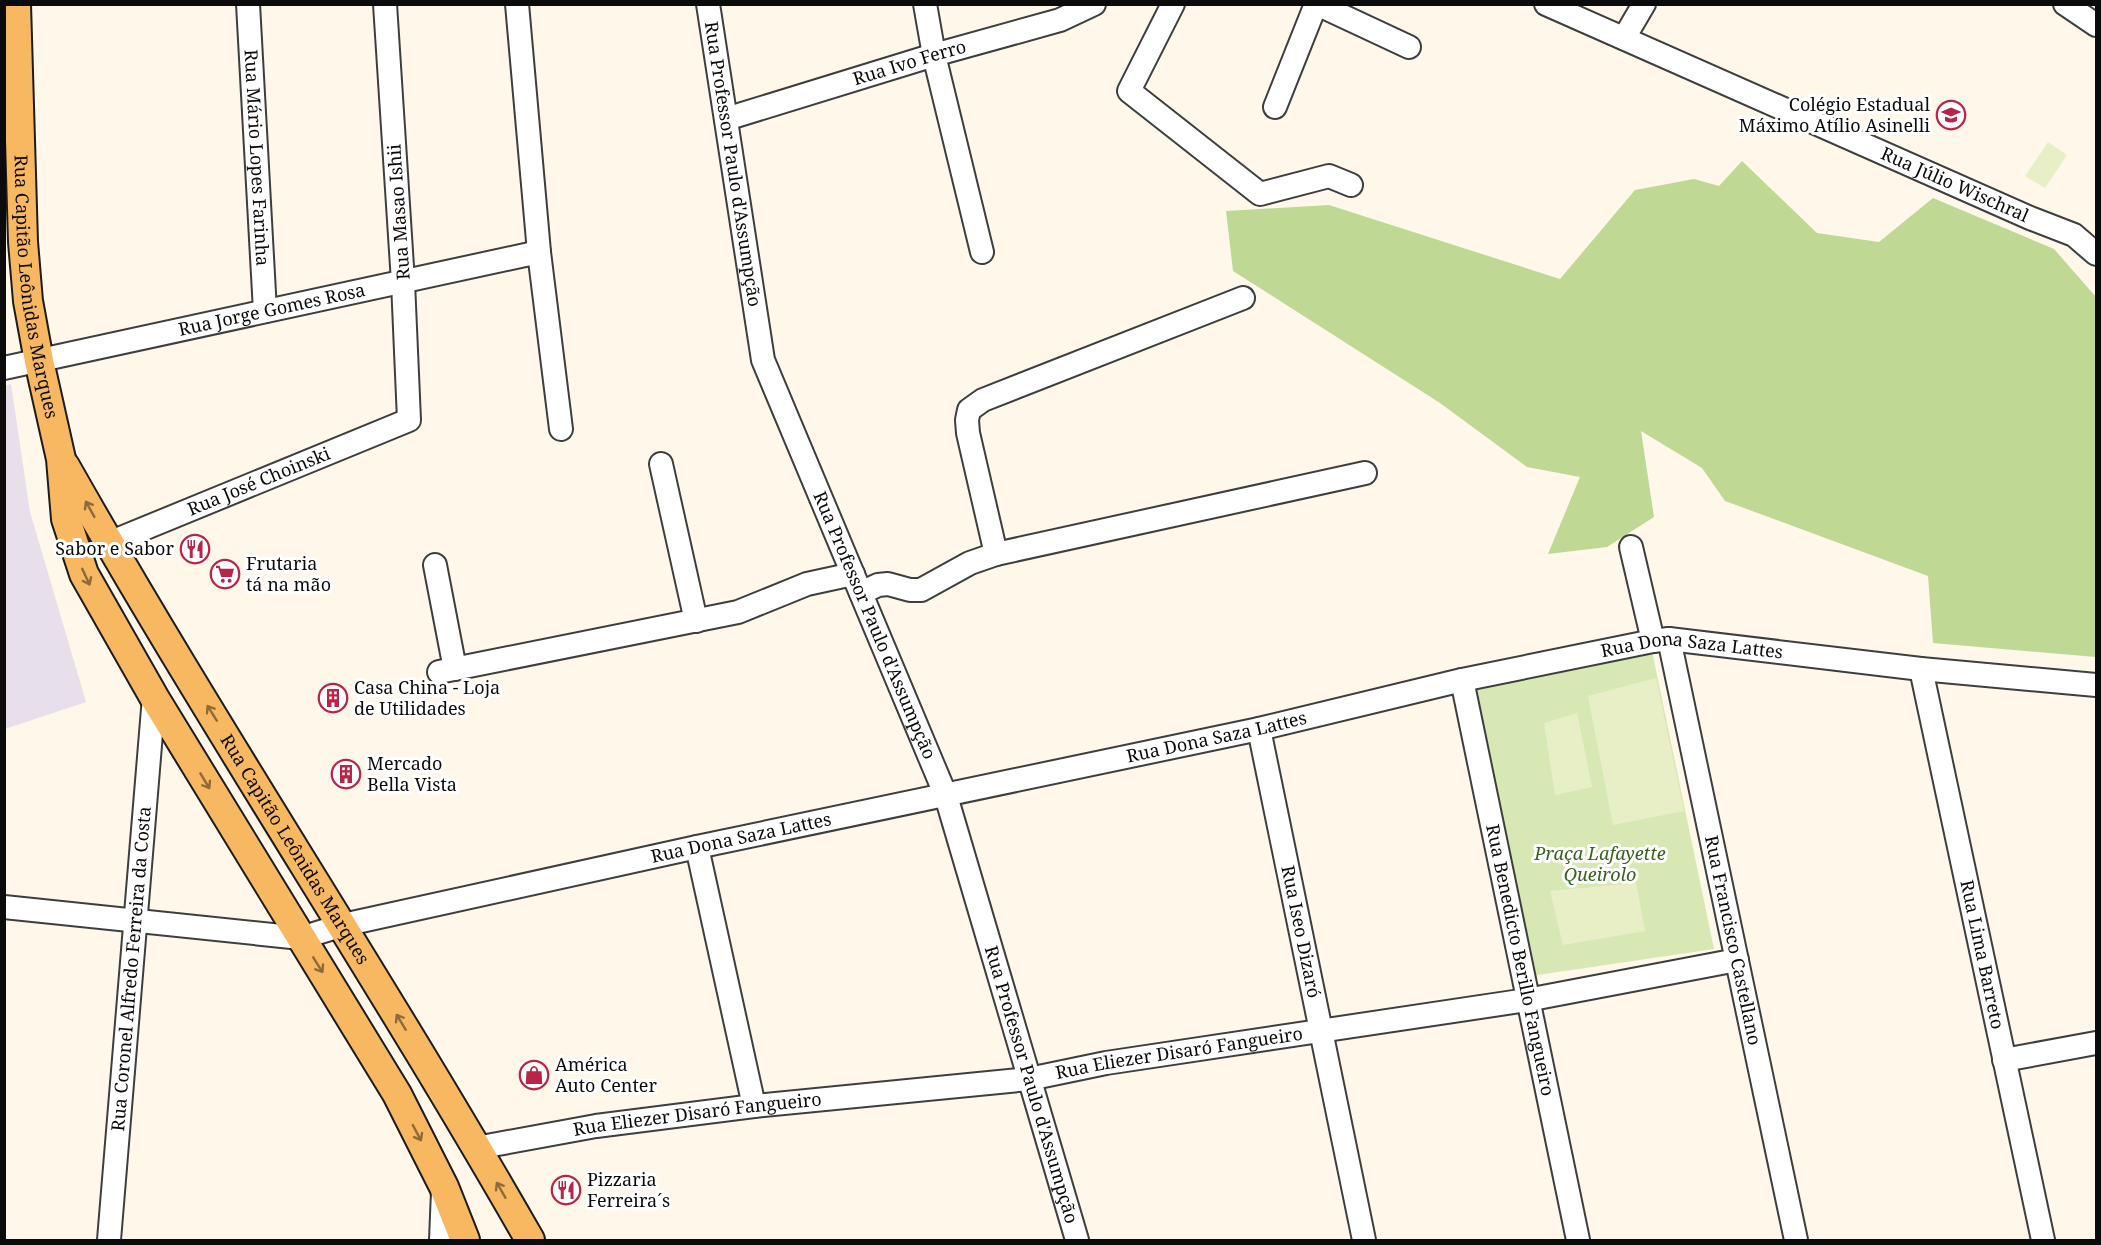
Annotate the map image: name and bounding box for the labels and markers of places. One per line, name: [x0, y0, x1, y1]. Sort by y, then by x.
place label: Colégio Estadual Máximo Atílio Asinelli: [1739, 92, 1930, 137]
school or university icon: Colégio Estadual Máximo Atílio Asinelli: [1935, 99, 1967, 131]
restaurant icon: Sabor e Sabor: [179, 533, 211, 565]
place label: Sabor e Sabor: [55, 536, 175, 560]
place label: Frutaria tá na mão: [246, 551, 331, 596]
supermarket icon: Frutaria tá na mão: [209, 558, 241, 590]
place label: Casa China - Loja de Utilidades: [354, 675, 500, 720]
building icon: Casa China - Loja de Utilidades: [317, 682, 349, 714]
place label: Mercado Bella Vista: [367, 751, 457, 796]
building icon: Mercado Bella Vista: [330, 758, 362, 790]
place label: América Auto Center: [555, 1052, 657, 1097]
shop icon: América Auto Center: [518, 1059, 550, 1091]
place label: Pizzaria Ferreira´s: [587, 1167, 670, 1212]
restaurant icon: Pizzaria Ferreira´s: [550, 1174, 582, 1206]

